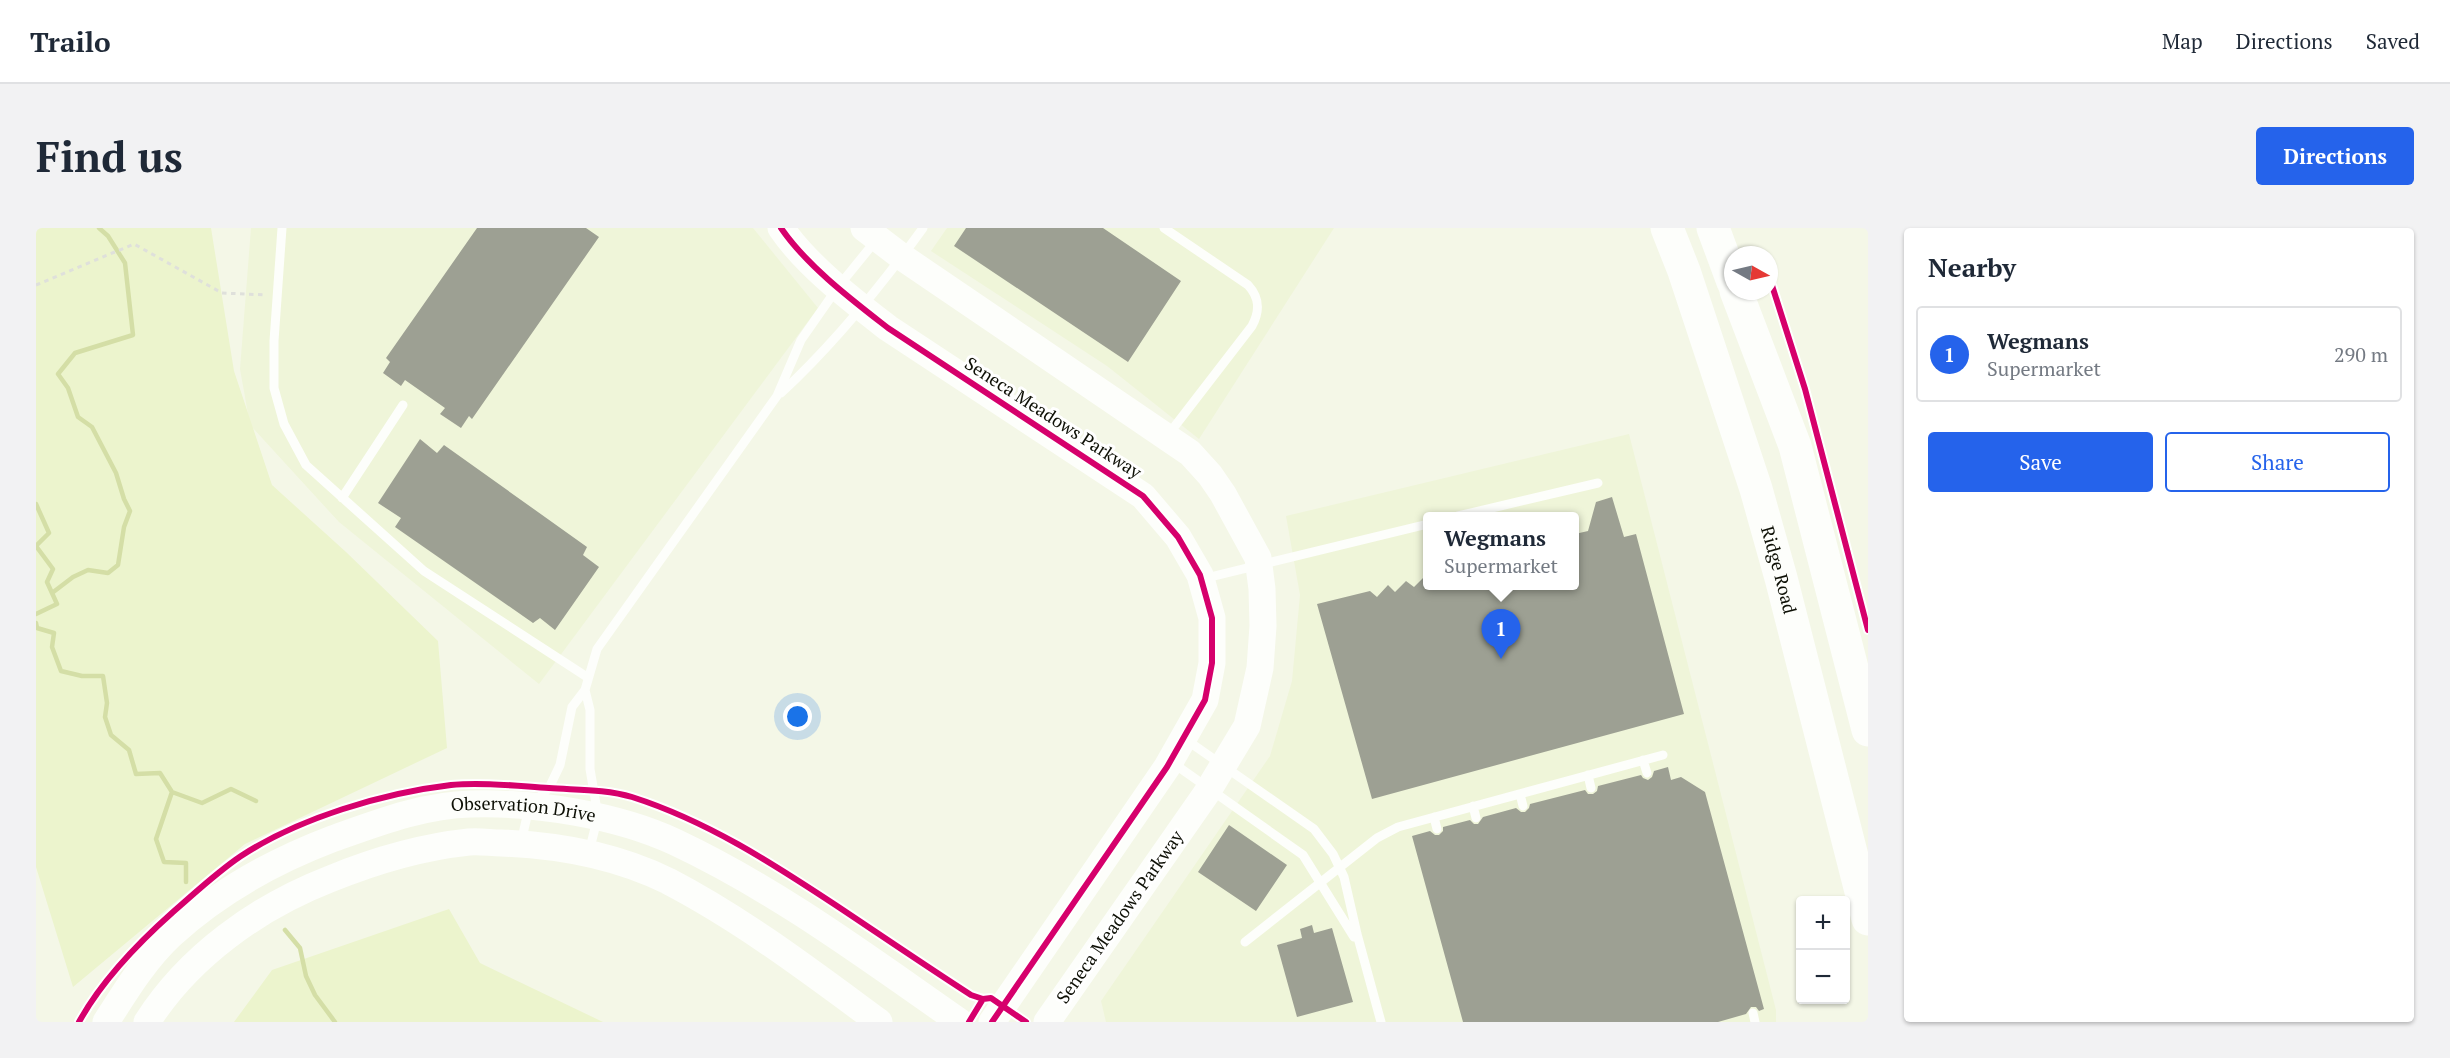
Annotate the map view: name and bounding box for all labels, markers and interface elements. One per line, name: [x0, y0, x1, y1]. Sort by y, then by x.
text: Trailo: [30, 23, 111, 60]
text: Map: [2162, 27, 2203, 55]
text: Directions: [2236, 27, 2333, 55]
text: Saved: [2366, 27, 2420, 55]
button: Directions: [2256, 127, 2414, 185]
text: Find us: [36, 128, 183, 184]
north arrow: [1724, 246, 1778, 300]
text: Nearby: [1928, 250, 2016, 284]
text: Wegmans: [1987, 326, 2089, 355]
text: 1: [1944, 341, 1955, 368]
text: 290 m: [2334, 341, 2388, 368]
street label: Seneca Meadows Parkway: [960, 351, 1147, 484]
text: Supermarket: [1987, 355, 2101, 382]
button: Save: [1928, 432, 2153, 492]
button: Share: [2165, 432, 2390, 492]
popup: [1423, 512, 1579, 590]
text: Wegmans: [1444, 523, 1546, 552]
street label: Ridge Road: [1756, 523, 1803, 616]
text: Supermarket: [1444, 552, 1558, 579]
pin: 1: [1482, 610, 1520, 659]
your location: [783, 702, 812, 731]
street label: Observation Drive: [450, 791, 598, 827]
street label: Seneca Meadows Parkway: [1050, 824, 1189, 1008]
map controls: [1796, 896, 1850, 1004]
button: +: [1796, 896, 1850, 950]
button: −: [1796, 950, 1850, 1004]

